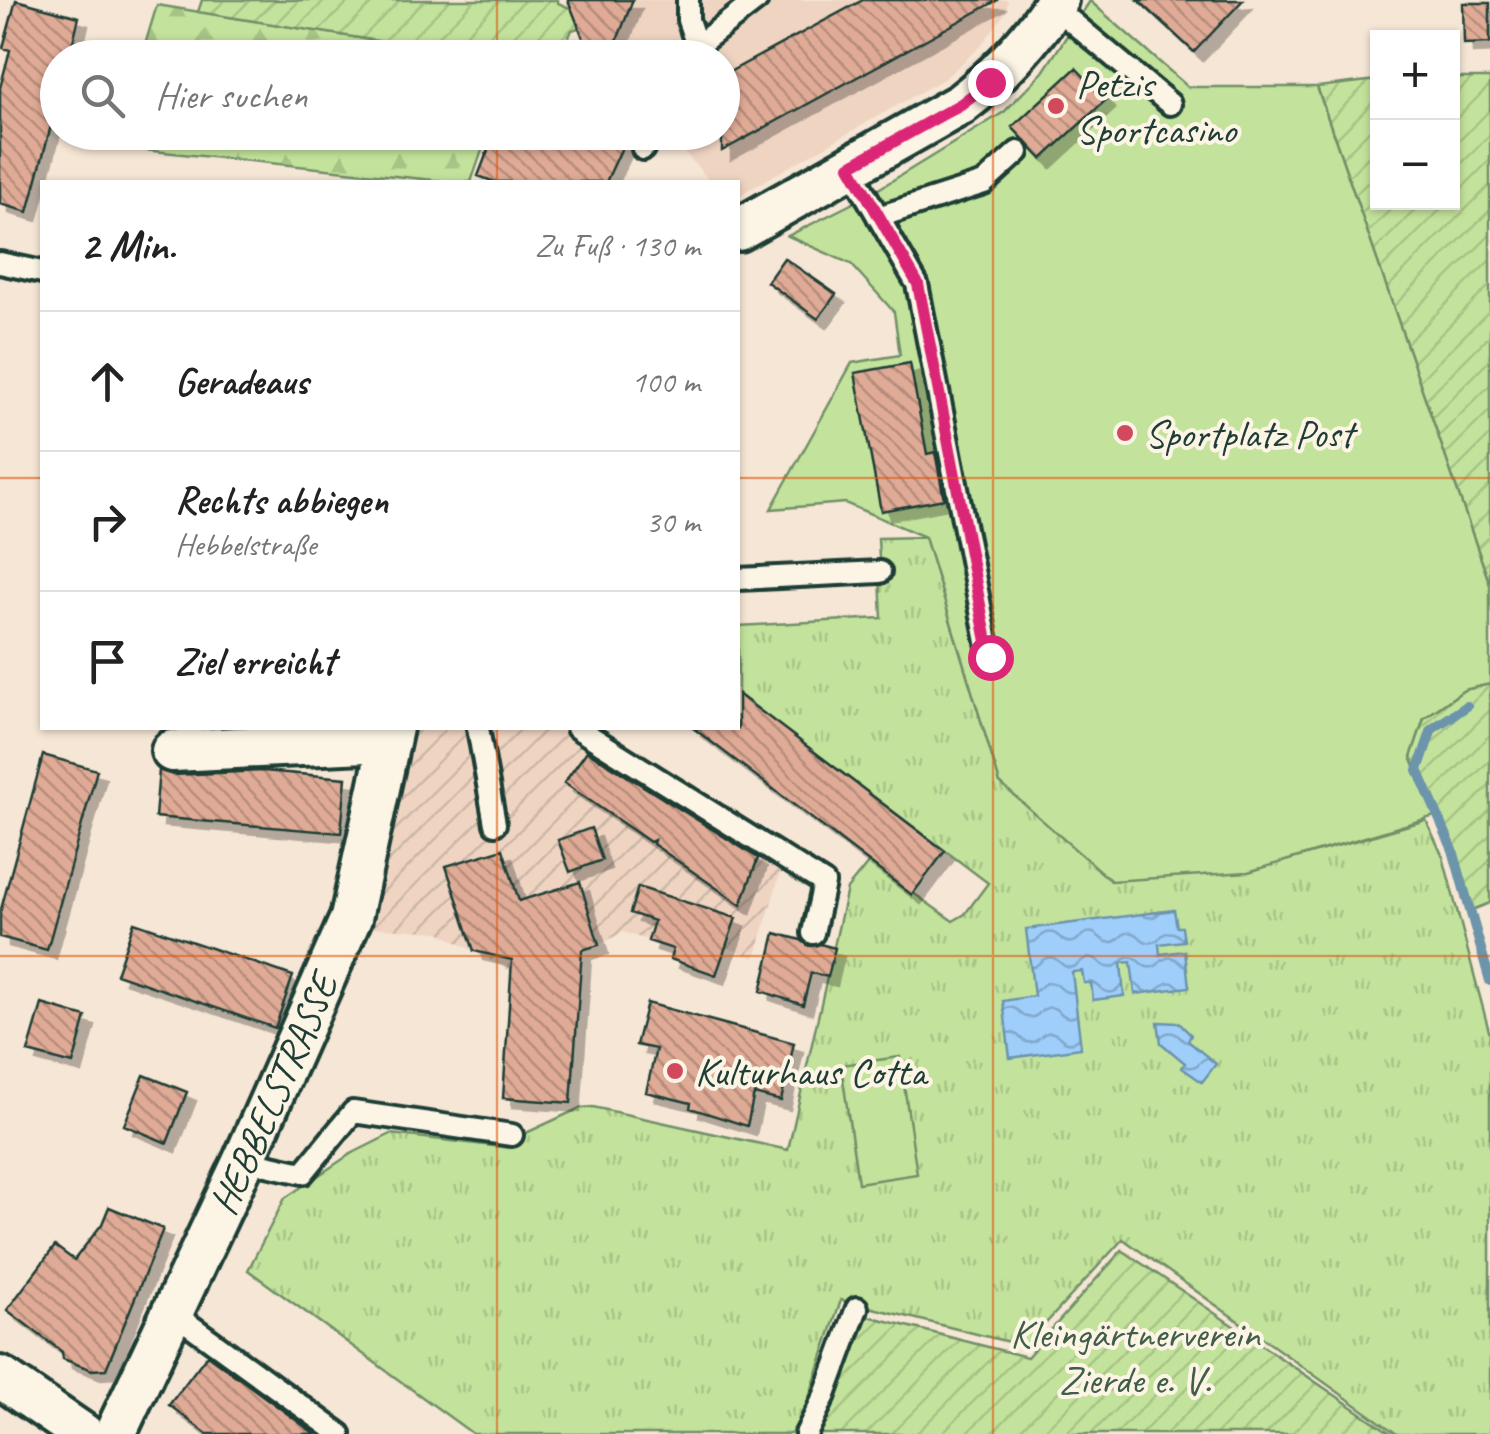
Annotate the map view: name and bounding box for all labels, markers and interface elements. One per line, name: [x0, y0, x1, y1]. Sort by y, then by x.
map controls: [1370, 30, 1460, 210]
button: +: [1370, 30, 1460, 120]
search box: [40, 40, 740, 150]
place label: Petzis Sportcasino: [1076, 59, 1238, 155]
route end: [968, 60, 1014, 106]
icon: search: [75, 68, 130, 123]
text: Hier suchen: [155, 72, 307, 119]
marker: Petzis Sportcasino: [1045, 95, 1067, 117]
button: −: [1370, 120, 1460, 210]
text: 2 Min.: [80, 219, 176, 272]
text: Zu Fuß · 130 m: [535, 225, 700, 266]
icon: ahead: [80, 354, 135, 409]
text: Geradeaus: [175, 358, 308, 405]
text: 100 m: [631, 361, 700, 402]
place label: Sportplatz Post: [1145, 409, 1359, 459]
marker: Sportplatz Post: [1114, 422, 1136, 444]
text: Rechts abbiegen: [175, 477, 388, 524]
icon: right: [80, 494, 135, 549]
text: 30 m: [646, 501, 700, 542]
text: Hebbelstraße: [175, 524, 316, 565]
icon: arrive: [80, 634, 135, 689]
route start: [968, 635, 1014, 681]
text: Ziel erreicht: [175, 638, 335, 685]
street label: HEBBELSTRASSE: [198, 962, 351, 1222]
place label: Kulturhaus Cotta: [695, 1047, 929, 1097]
marker: Kulturhaus Cotta: [664, 1060, 686, 1082]
park label: Kleingärtnerverein Zierde e. V.: [1010, 1309, 1261, 1405]

